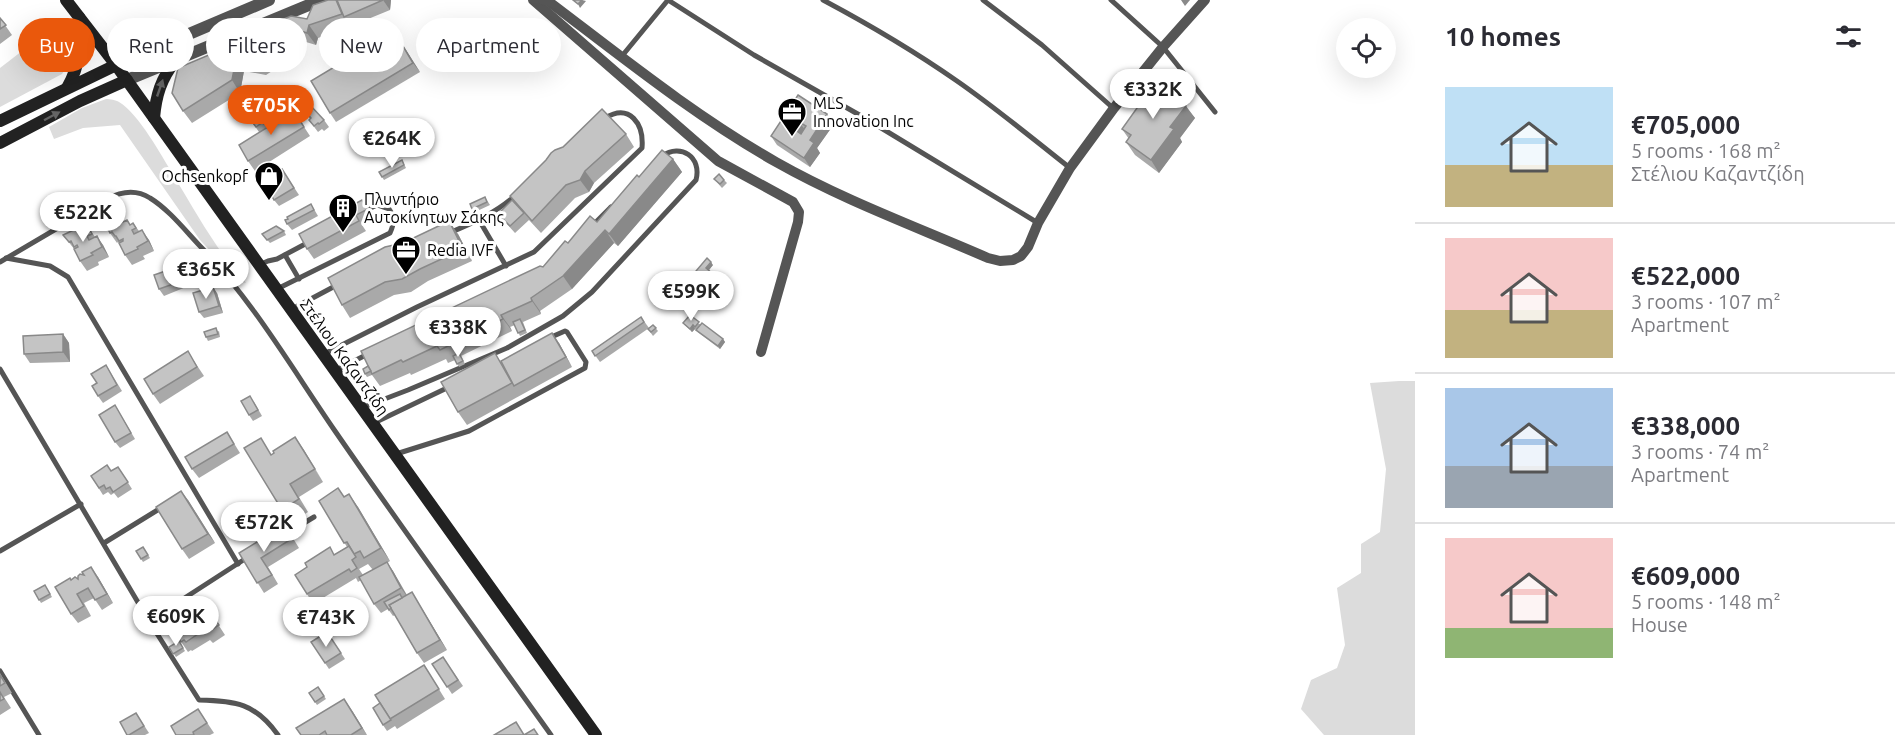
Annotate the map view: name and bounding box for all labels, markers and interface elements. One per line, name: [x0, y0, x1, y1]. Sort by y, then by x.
chip: Buy: [18, 18, 95, 72]
chip: Rent: [107, 18, 194, 72]
chip: Filters: [206, 18, 307, 72]
chip: New: [319, 18, 404, 72]
chip: Apartment: [416, 18, 561, 72]
map controls: [1336, 18, 1396, 78]
button: locate: [1336, 18, 1396, 78]
icon: filters: [1832, 20, 1865, 53]
text: 10 homes: [1445, 22, 1561, 51]
pin: €332K: [1111, 69, 1195, 120]
text: €332K: [1124, 77, 1182, 100]
one-way arrow: [155, 78, 165, 96]
pin: €705K: [229, 85, 313, 136]
text: €705K: [242, 93, 300, 116]
place label: MLS Innovation Inc: [813, 94, 914, 130]
office icon: MLS Innovation Inc: [776, 96, 808, 138]
text: €705,000: [1631, 110, 1740, 139]
one-way arrow: [44, 111, 61, 121]
icon: home: [1493, 111, 1565, 183]
pin: €264K: [350, 118, 434, 169]
text: €264K: [363, 126, 421, 149]
text: 5 rooms · 168 m²: [1631, 139, 1781, 162]
shop icon: Ochsenkopf: [253, 160, 285, 202]
text: Στέλιου Καζαντζίδη: [1631, 162, 1805, 185]
place label: Ochsenkopf: [162, 167, 249, 185]
place label: Πλυντήριο Αυτοκίνητων Σάκης: [364, 190, 504, 227]
pin: €522K: [41, 192, 125, 243]
building icon: Πλυντήριο Αυτοκίνητων Σάκης: [327, 192, 359, 234]
text: €522K: [54, 200, 112, 223]
office icon: Redia IVF: [390, 234, 422, 276]
place label: Redia IVF: [427, 241, 494, 259]
pin: €365K: [164, 249, 248, 300]
text: €365K: [177, 257, 235, 280]
text: €522,000: [1631, 261, 1740, 290]
icon: home: [1493, 262, 1565, 334]
pin: €599K: [649, 271, 733, 322]
text: €599K: [662, 279, 720, 302]
text: 3 rooms · 107 m²: [1631, 290, 1781, 313]
street label: Στέλιου Καζαντζίδη: [296, 296, 393, 419]
pin: €338K: [416, 307, 500, 358]
text: Apartment: [1631, 313, 1729, 336]
text: €338K: [429, 315, 487, 338]
text: €338,000: [1631, 411, 1740, 440]
icon: home: [1493, 412, 1565, 484]
text: 3 rooms · 74 m²: [1631, 440, 1769, 463]
text: Apartment: [1631, 463, 1729, 486]
pin: €572K: [222, 502, 306, 553]
text: €572K: [235, 510, 293, 533]
text: €609,000: [1631, 561, 1740, 590]
icon: home: [1493, 562, 1565, 634]
text: 5 rooms · 148 m²: [1631, 590, 1781, 613]
pin: €609K: [134, 596, 218, 647]
pin: €743K: [284, 597, 368, 648]
text: €609K: [147, 604, 205, 627]
text: €743K: [297, 605, 355, 628]
text: House: [1631, 613, 1688, 636]

